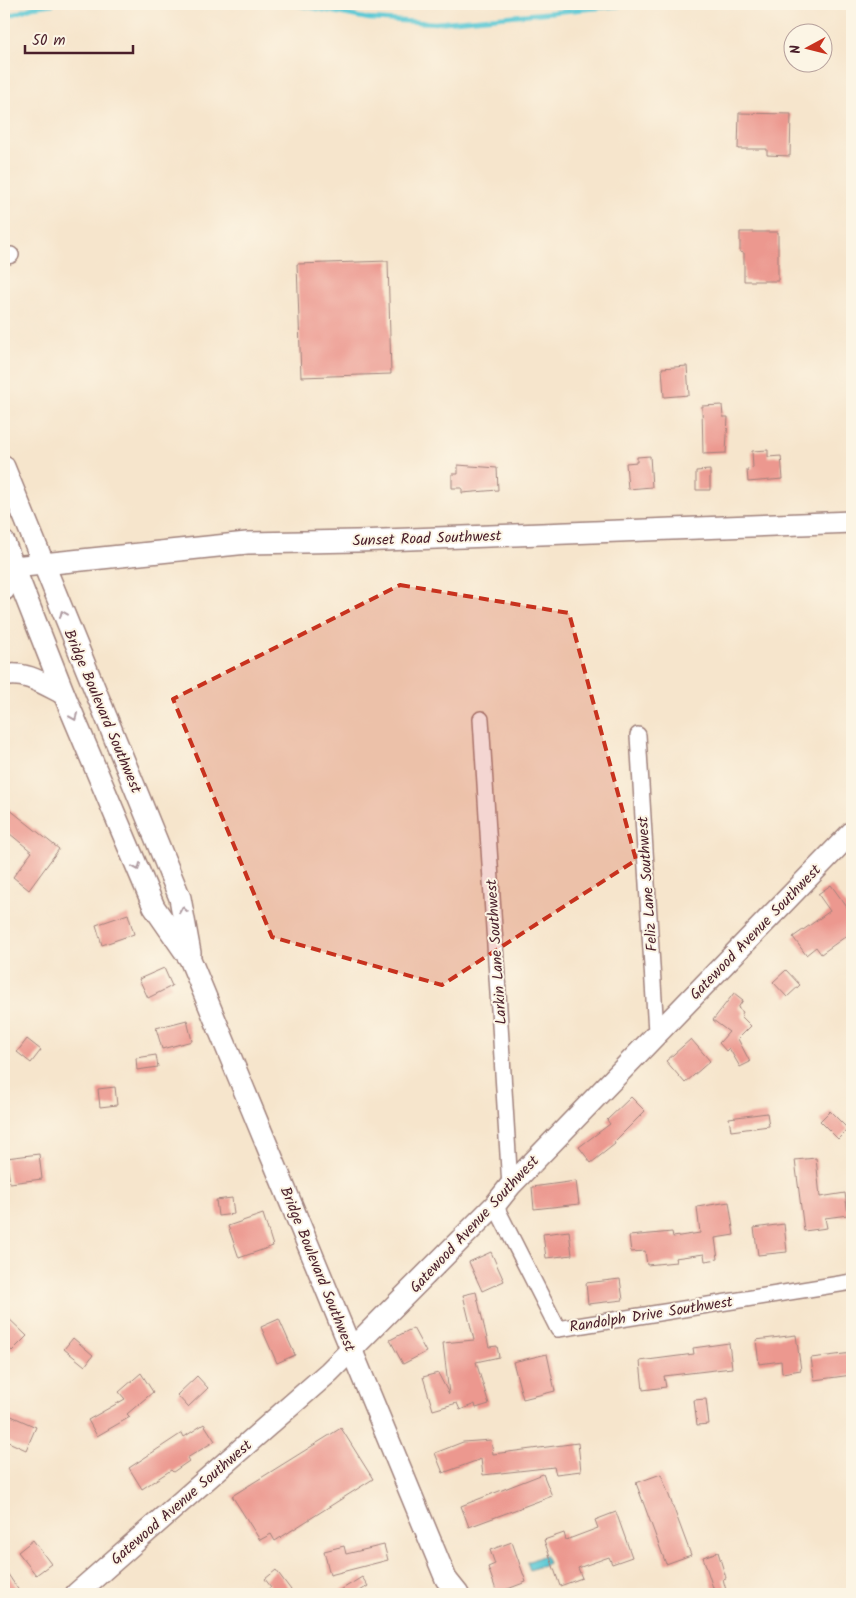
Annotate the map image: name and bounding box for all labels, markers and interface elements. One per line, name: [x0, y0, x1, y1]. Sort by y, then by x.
scale bar: [25, 22, 132, 54]
north arrow: [784, 22, 834, 72]
text: 50 m: [32, 29, 66, 53]
text: N: [785, 44, 808, 55]
street label: Sunset Road Southwest: [352, 524, 502, 554]
one-way arrow: [58, 610, 69, 619]
street label: Bridge Boulevard Southwest: [57, 626, 148, 797]
one-way arrow: [67, 712, 78, 721]
street label: Feliz Lane Southwest: [631, 815, 665, 952]
street label: Gatewood Avenue Southwest: [684, 859, 827, 1006]
one-way arrow: [131, 862, 141, 871]
street label: Larkin Lane Southwest: [480, 878, 514, 1025]
one-way arrow: [178, 906, 188, 915]
street label: Gatewood Avenue Southwest: [404, 1150, 545, 1299]
street label: Bridge Boulevard Southwest: [273, 1183, 361, 1356]
street label: Randolph Drive Southwest: [568, 1290, 735, 1340]
street label: Gatewood Avenue Southwest: [105, 1434, 258, 1571]

